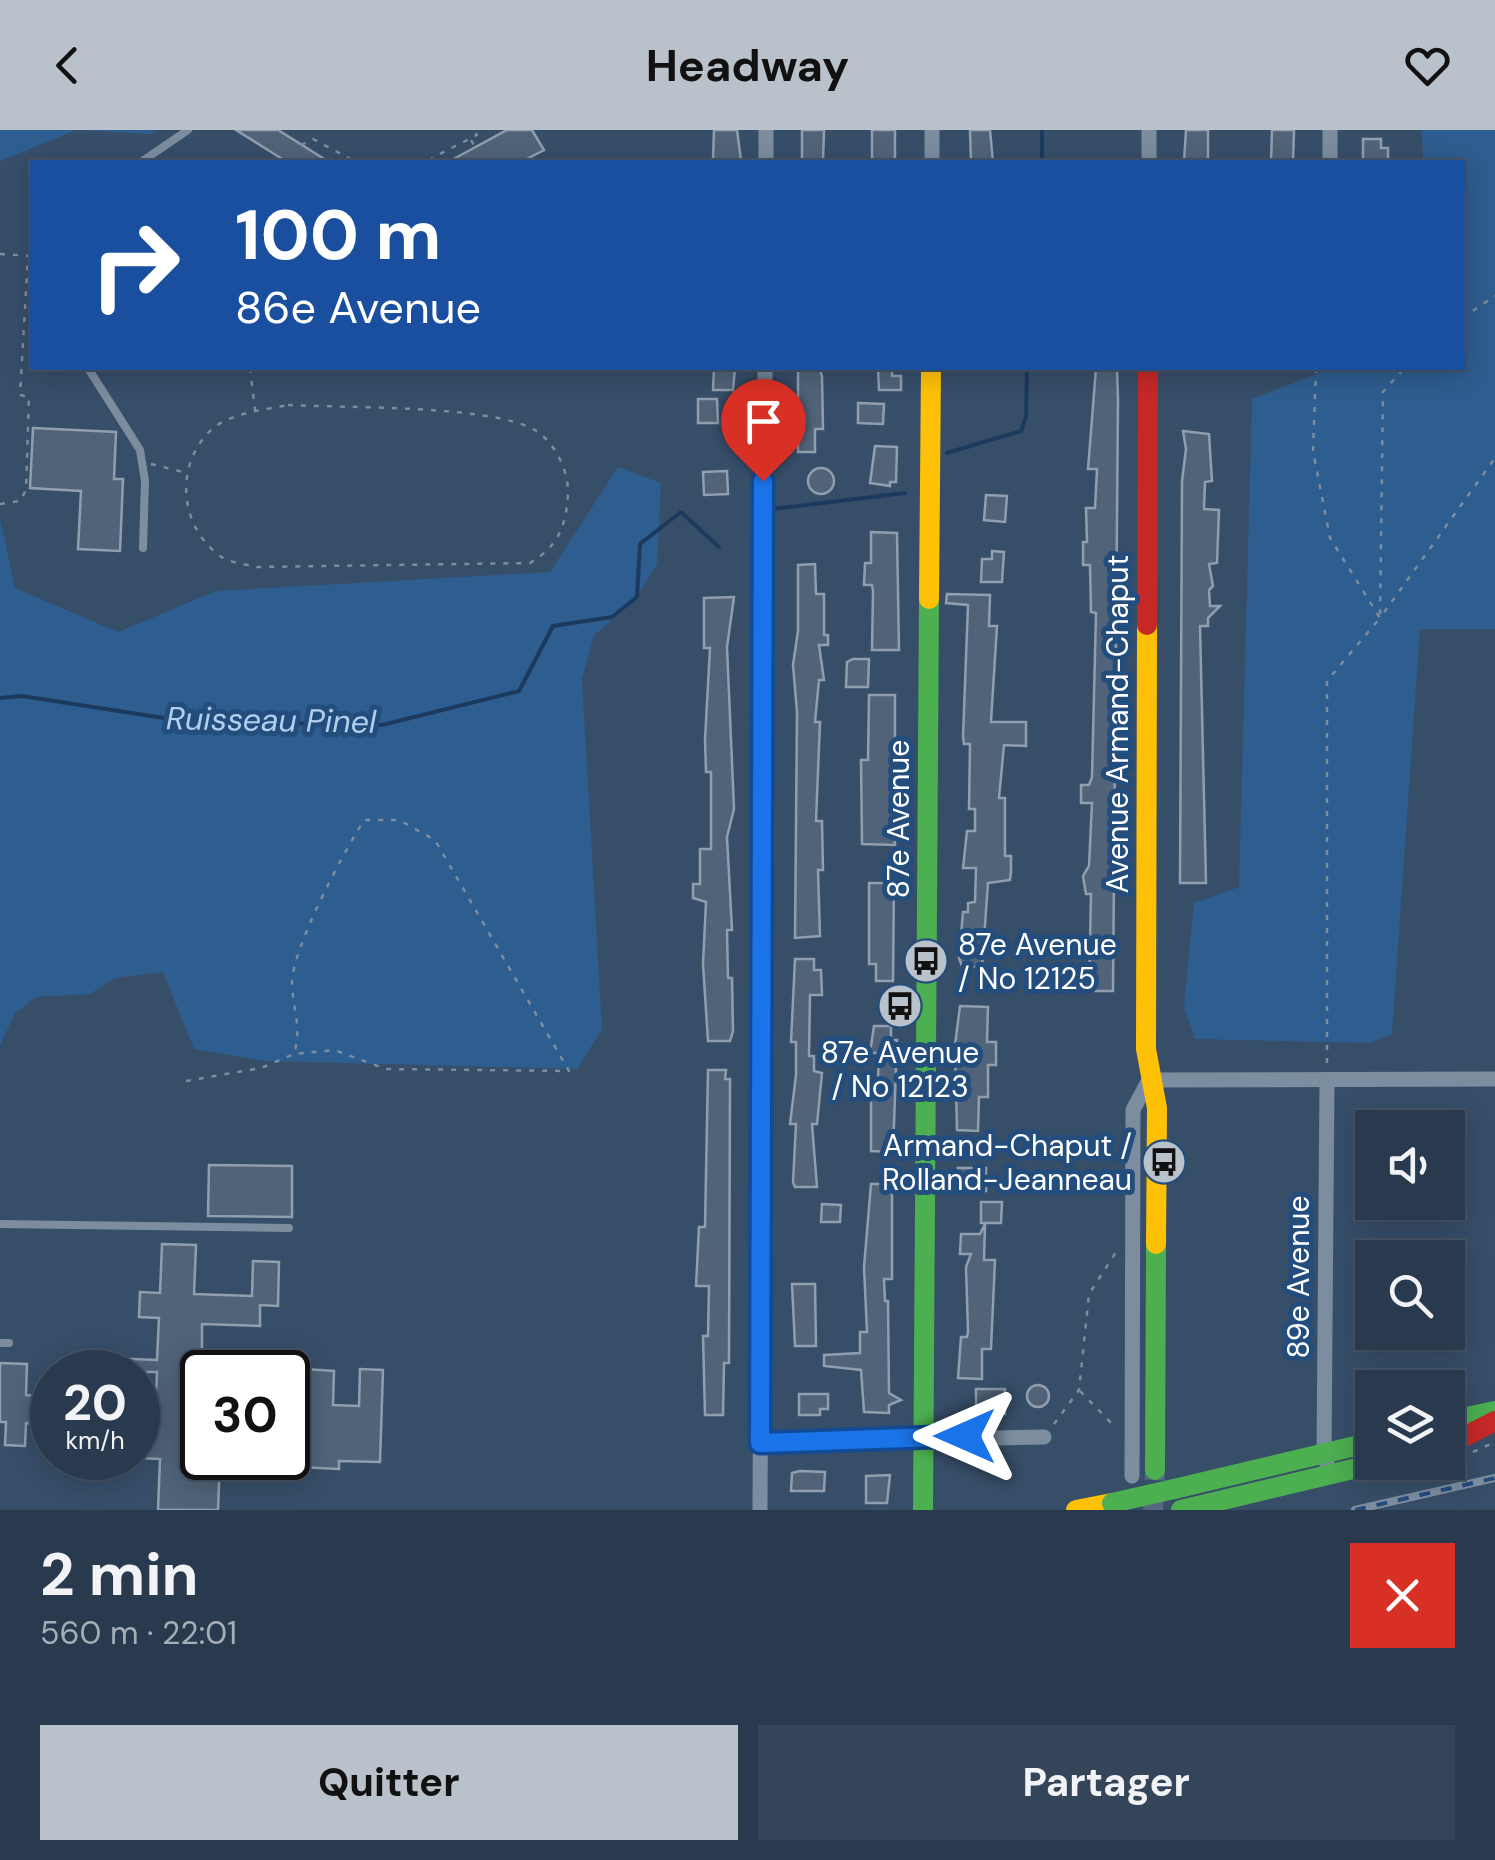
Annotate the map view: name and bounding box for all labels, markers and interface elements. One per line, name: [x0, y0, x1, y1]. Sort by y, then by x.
text: Headway: [646, 36, 849, 95]
icon: back: [40, 38, 95, 93]
icon: heart: [1400, 38, 1455, 93]
text: 100 m: [235, 190, 441, 281]
icon: right: [70, 200, 200, 330]
text: 86e Avenue: [235, 278, 481, 337]
pin: [721, 379, 806, 482]
icon: arrive: [736, 394, 791, 449]
street label: Avenue Armand-Chaput: [1098, 554, 1137, 894]
water label: Ruisseau Pinel: [165, 697, 377, 743]
street label: 87e Avenue: [879, 740, 918, 898]
place label: 87e Avenue / No 12125: [958, 925, 1117, 998]
bus stop icon: 87e Avenue / No 12125: [903, 938, 949, 984]
bus stop icon: 87e Avenue / No 12123: [877, 983, 923, 1029]
place label: 87e Avenue / No 12123: [821, 1033, 979, 1106]
map controls: [1355, 1110, 1465, 1480]
button: sound: [1355, 1110, 1465, 1220]
place label: Armand-Chaput / Rolland-Jeanneau: [882, 1126, 1132, 1199]
bus stop icon: Armand-Chaput / Rolland-Jeanneau: [1141, 1139, 1187, 1185]
street label: 89e Avenue: [1279, 1195, 1318, 1359]
button: search: [1355, 1240, 1465, 1350]
speed limit sign: 30: [180, 1350, 310, 1480]
text: 20: [63, 1370, 127, 1436]
button: layers: [1355, 1370, 1465, 1480]
position arrow: [913, 1384, 1017, 1488]
text: km/h: [65, 1424, 125, 1457]
text: 2 min: [40, 1535, 199, 1614]
button: close: [1350, 1543, 1455, 1648]
text: 560 m · 22:01: [40, 1612, 237, 1654]
button: Quitter: [40, 1725, 738, 1840]
button: Partager: [758, 1725, 1455, 1840]

